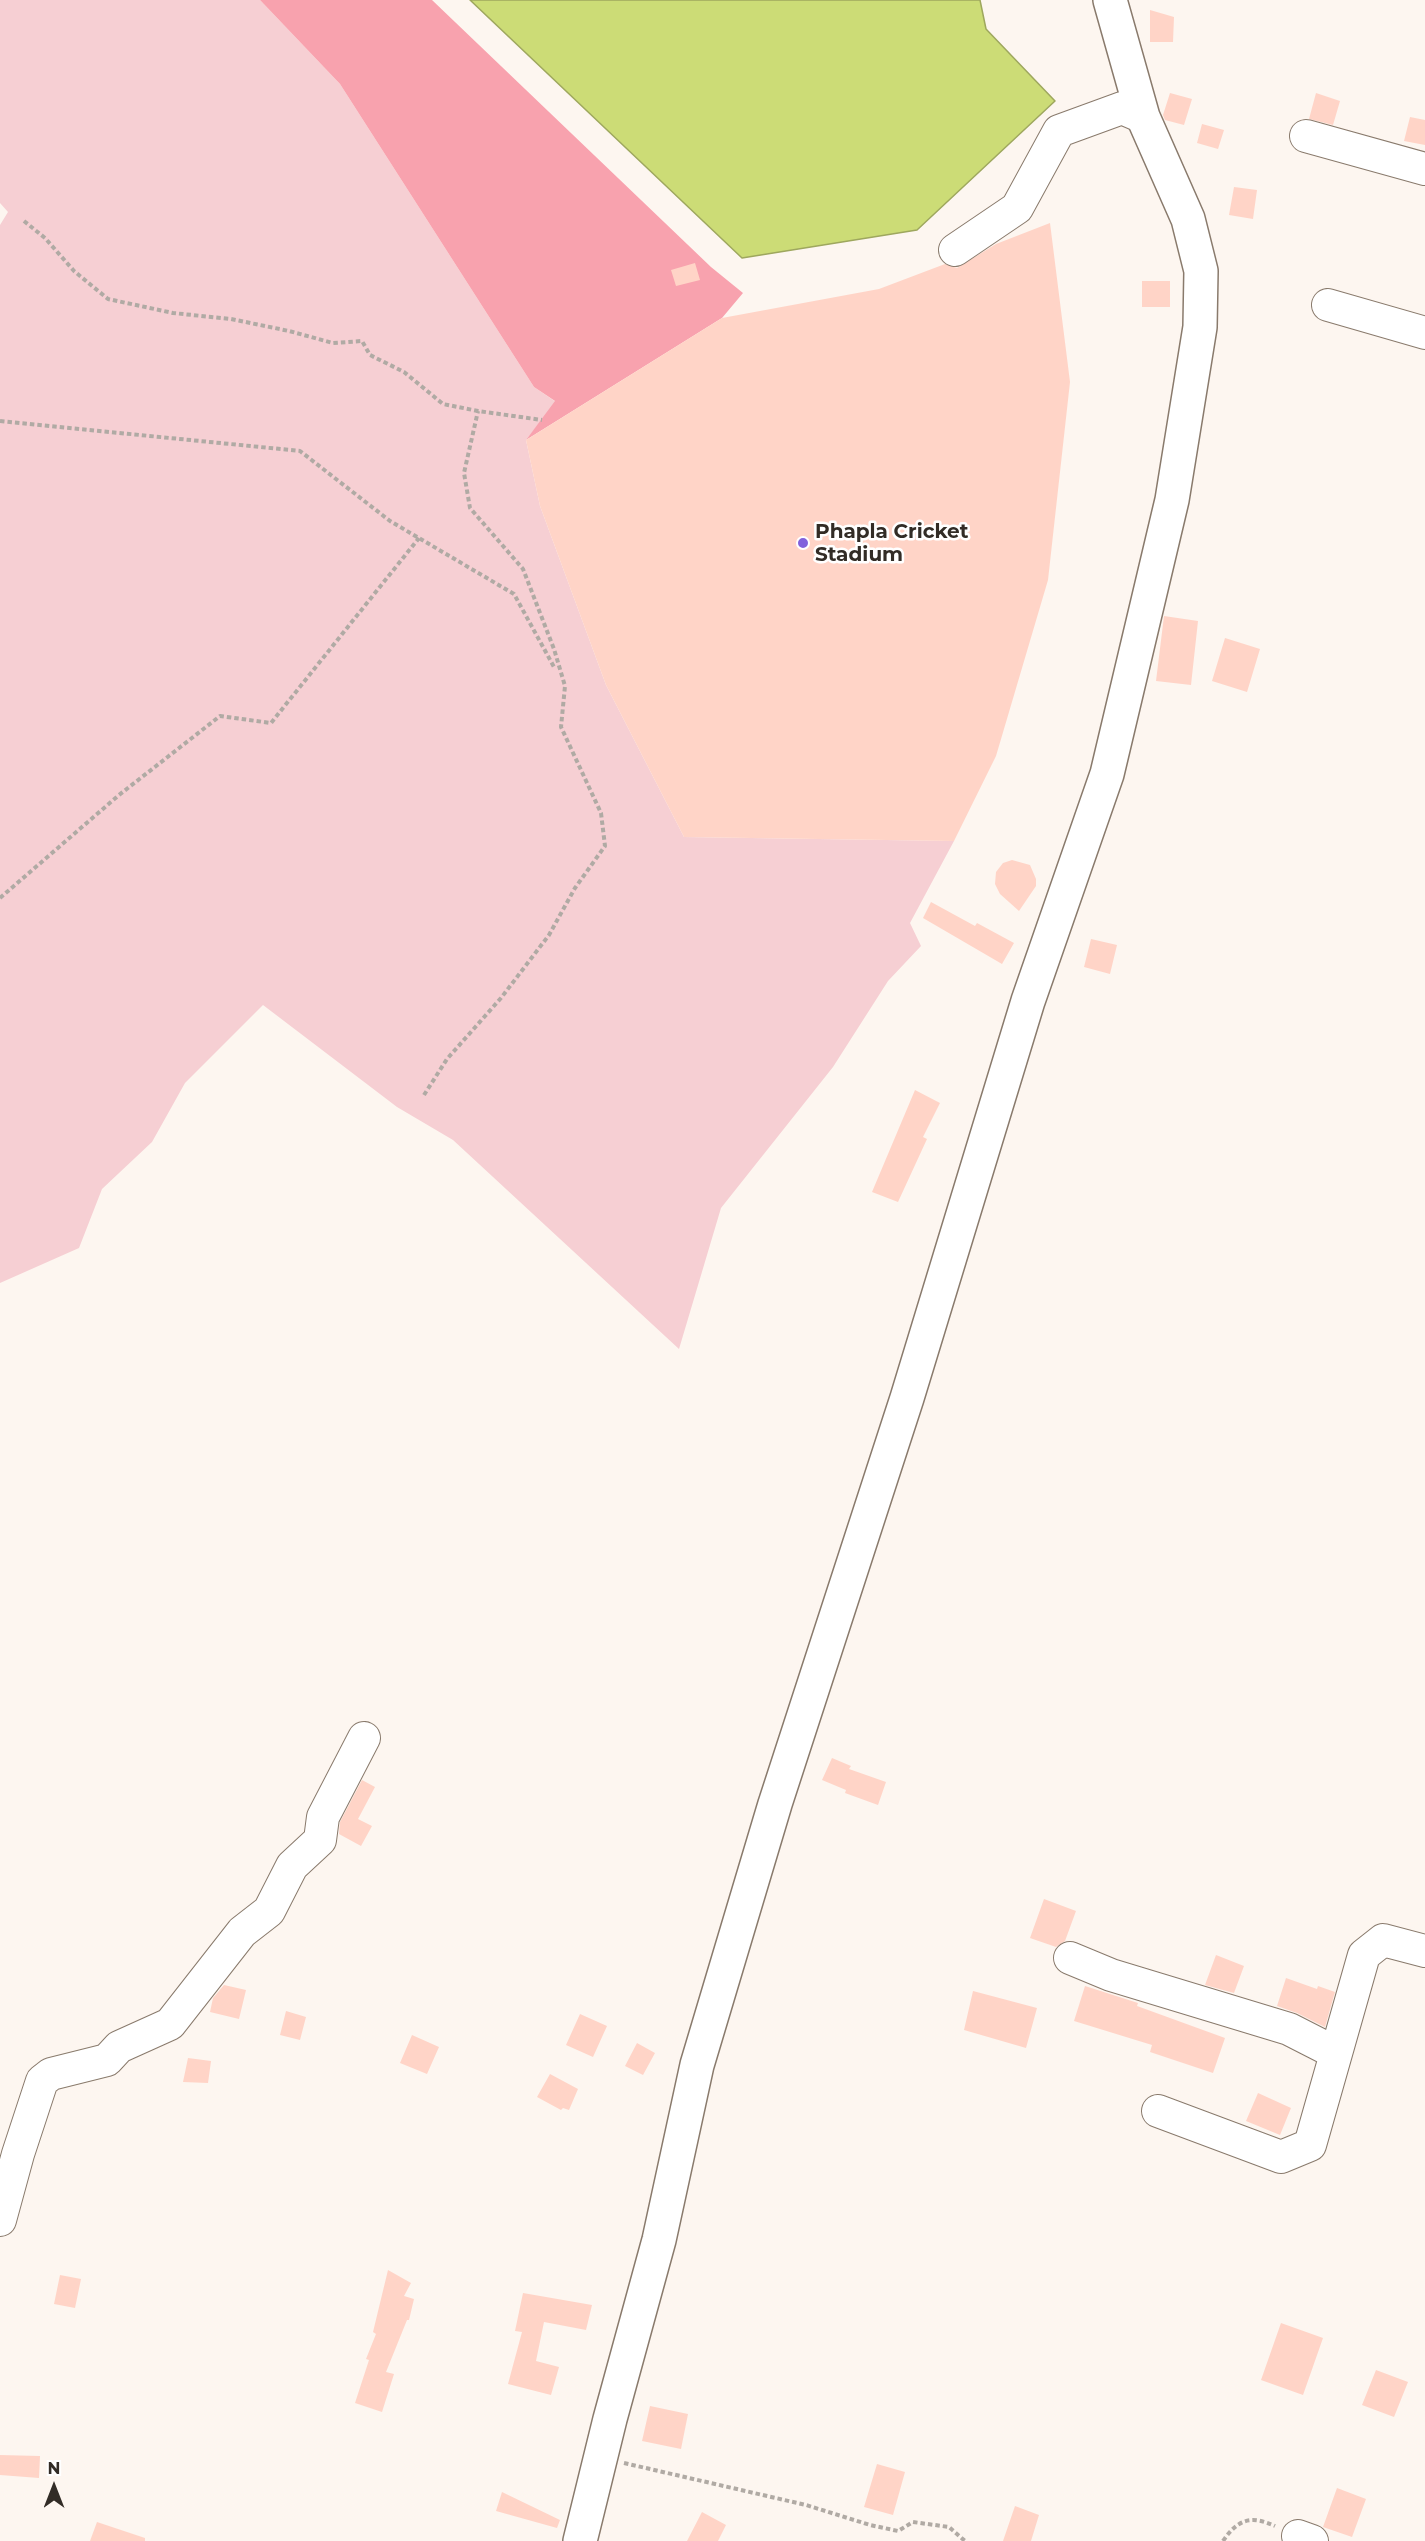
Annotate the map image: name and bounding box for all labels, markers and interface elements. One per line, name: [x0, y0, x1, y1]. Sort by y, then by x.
place label: Phapla Cricket Stadium: [815, 520, 968, 567]
marker: Phapla Cricket Stadium: [796, 536, 810, 550]
north arrow: [24, 2457, 84, 2517]
text: N: [48, 2459, 60, 2478]

